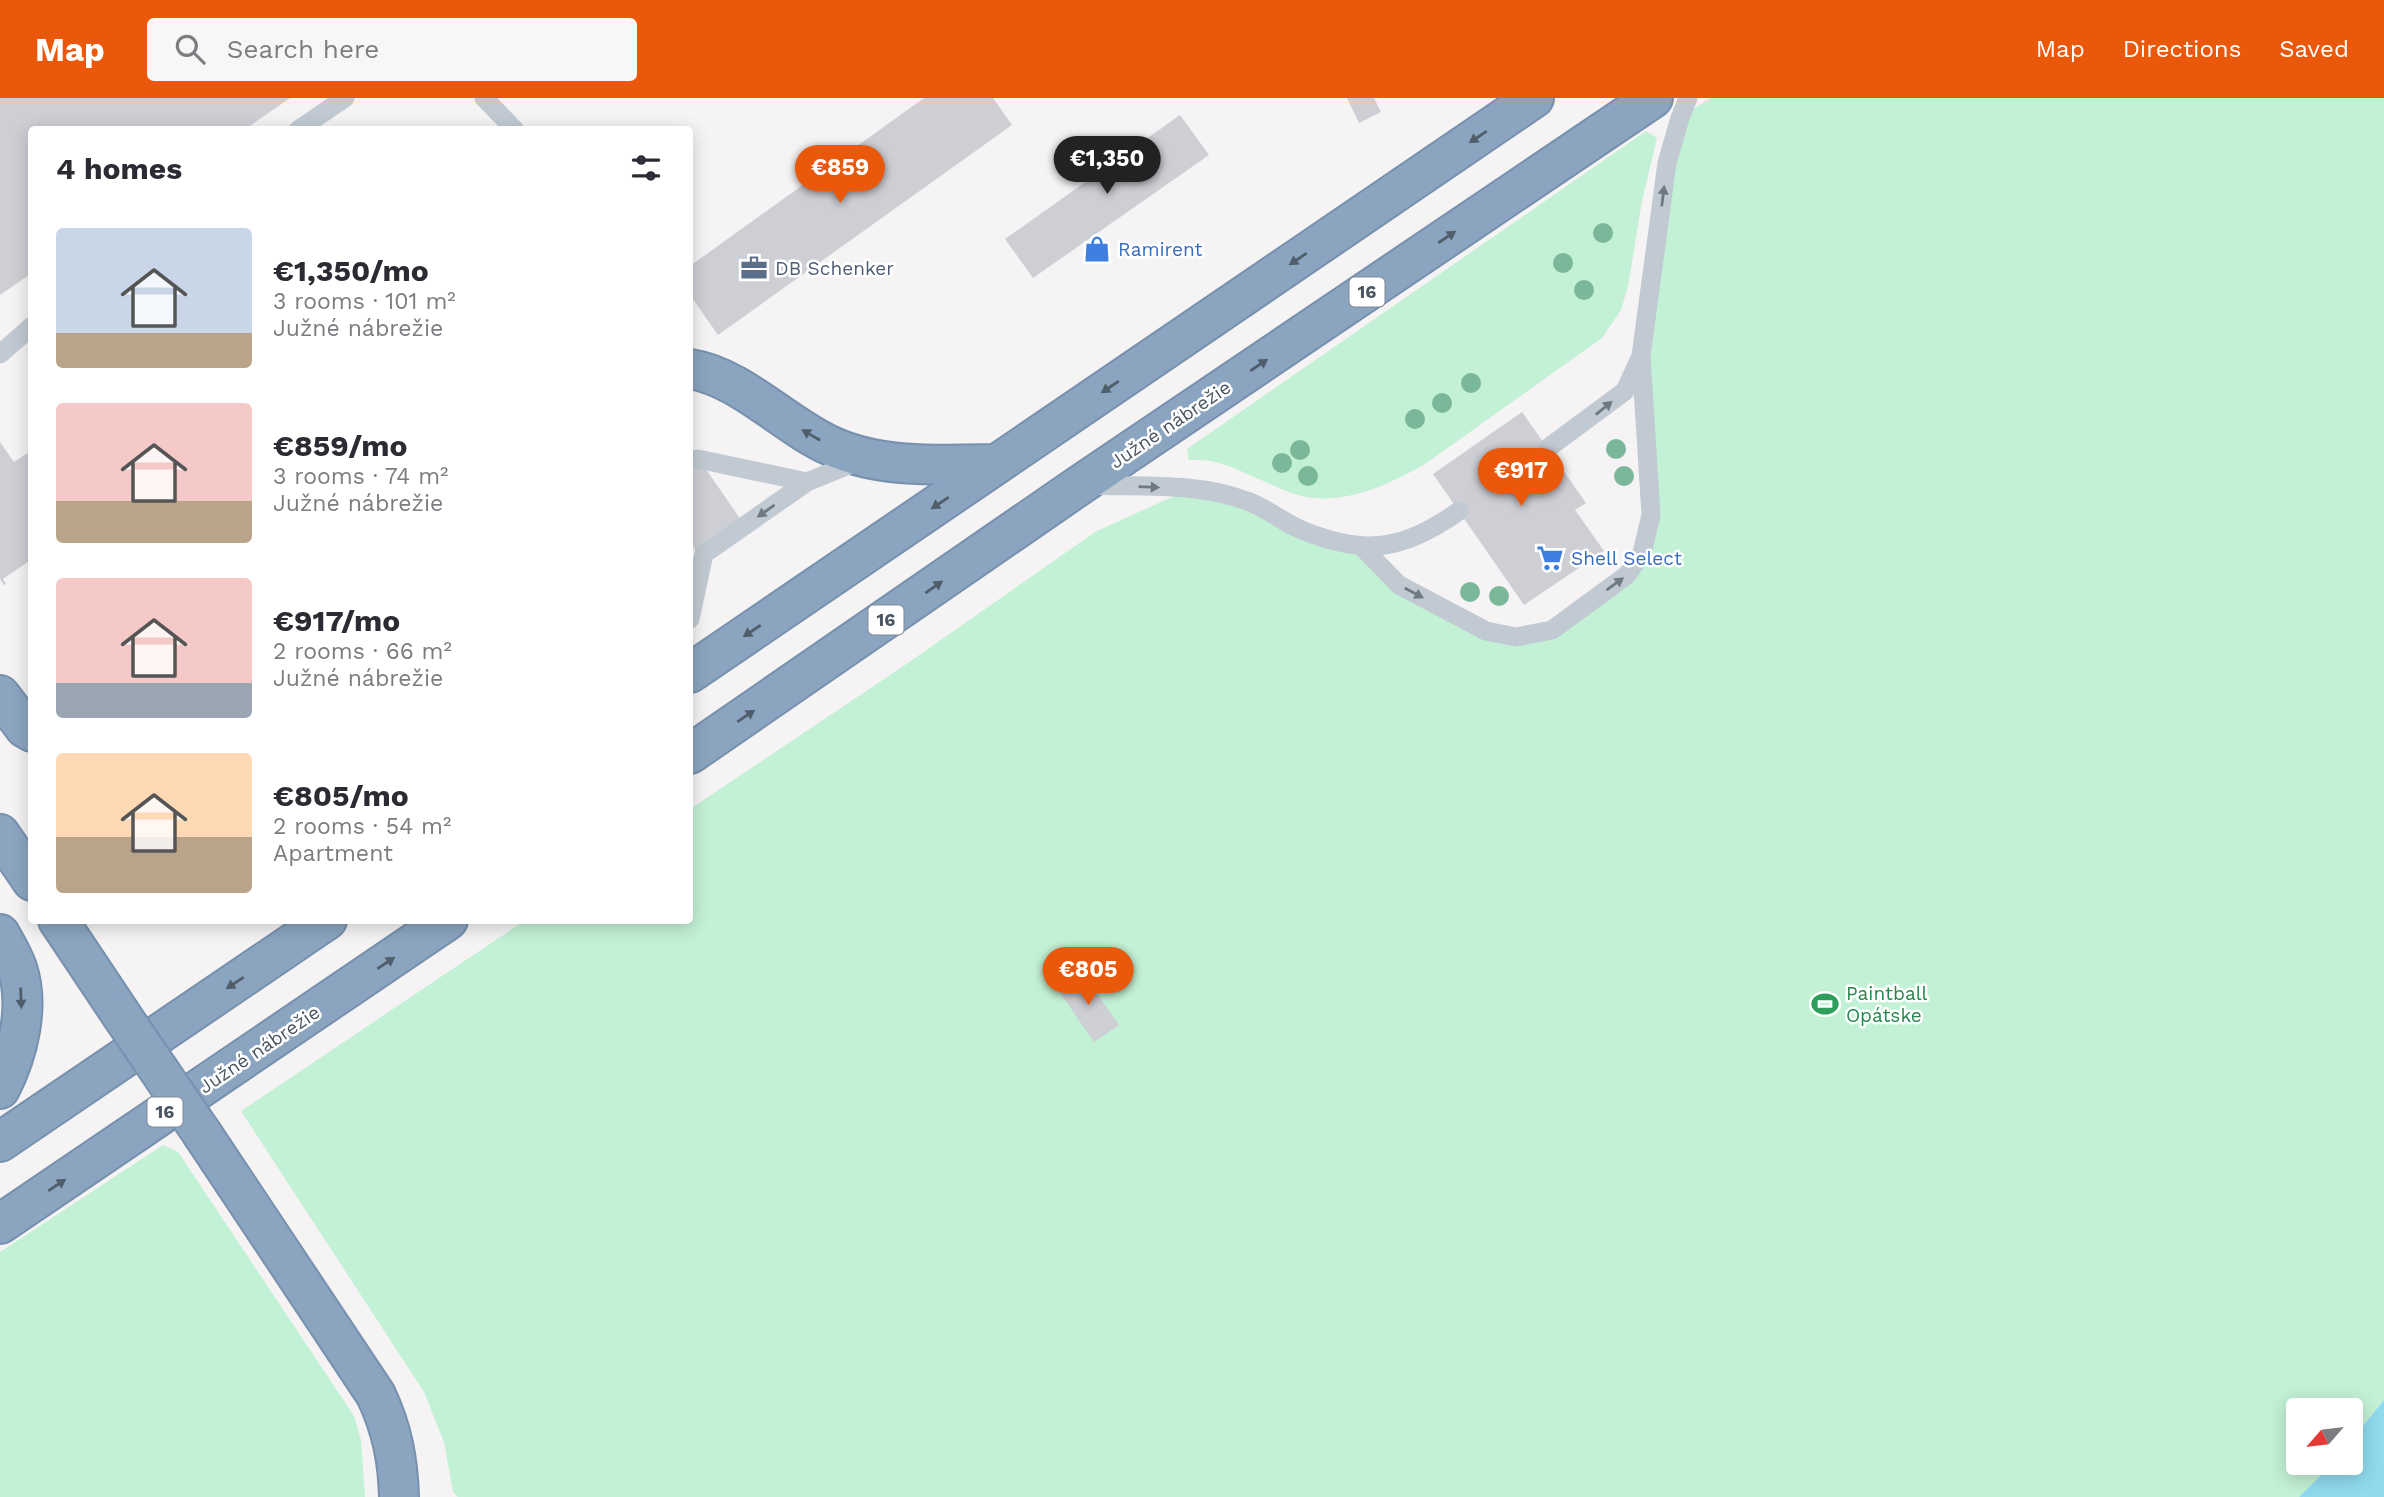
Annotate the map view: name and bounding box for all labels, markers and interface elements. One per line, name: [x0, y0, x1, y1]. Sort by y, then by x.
search box: [147, 18, 637, 81]
text: Map: [35, 30, 105, 69]
icon: search: [171, 30, 209, 68]
text: Search here: [227, 34, 379, 64]
text: Map: [2036, 35, 2085, 63]
text: Directions: [2123, 35, 2241, 63]
text: Saved: [2279, 35, 2349, 63]
one-way arrow: [1468, 130, 1488, 143]
pin: €1,350: [1050, 136, 1164, 196]
text: €1,350: [1070, 145, 1144, 172]
pin: €859: [799, 146, 881, 205]
icon: filters: [627, 149, 665, 187]
text: 4 homes: [56, 151, 182, 186]
text: €859: [811, 154, 869, 181]
one-way arrow: [1657, 185, 1668, 207]
one-way arrow: [1438, 230, 1456, 244]
shop icon: Ramirent: [1082, 234, 1112, 264]
place label: Ramirent: [1118, 238, 1203, 261]
one-way arrow: [1289, 252, 1307, 266]
text: €1,350/mo: [273, 253, 429, 288]
office icon: DB Schenker: [739, 253, 769, 283]
icon: home: [112, 256, 196, 340]
place label: DB Schenker: [775, 257, 894, 280]
road number: 16: [1350, 278, 1384, 307]
text: 3 rooms · 101 m²: [273, 288, 456, 315]
text: Južné nábrežie: [273, 315, 443, 342]
one-way arrow: [1249, 358, 1269, 371]
street label: Južné nábrežie: [1106, 376, 1235, 473]
one-way arrow: [1100, 380, 1119, 393]
one-way arrow: [1594, 401, 1612, 416]
text: €859/mo: [273, 428, 407, 463]
one-way arrow: [801, 429, 820, 441]
icon: home: [112, 431, 196, 515]
pin: €917: [1480, 448, 1562, 508]
text: €917: [1494, 457, 1548, 484]
text: 3 rooms · 74 m²: [273, 463, 448, 490]
one-way arrow: [1138, 481, 1160, 493]
text: Južné nábrežie: [273, 490, 443, 517]
one-way arrow: [931, 496, 949, 510]
one-way arrow: [757, 504, 775, 518]
supermarket icon: Shell Select: [1535, 543, 1565, 573]
place label: Shell Select: [1571, 547, 1682, 570]
one-way arrow: [1606, 576, 1624, 591]
one-way arrow: [925, 580, 943, 594]
one-way arrow: [1404, 587, 1424, 598]
text: €917/mo: [273, 603, 400, 638]
icon: home: [112, 606, 196, 690]
road number: 16: [868, 606, 903, 634]
one-way arrow: [742, 624, 761, 637]
text: 2 rooms · 66 m²: [273, 638, 452, 665]
text: Južné nábrežie: [273, 665, 443, 692]
one-way arrow: [737, 709, 755, 723]
text: €805/mo: [273, 778, 409, 813]
icon: home: [112, 781, 196, 865]
text: 2 rooms · 54 m²: [273, 813, 451, 840]
text: Apartment: [273, 840, 393, 867]
pin: €805: [1047, 948, 1129, 1007]
one-way arrow: [377, 956, 395, 970]
text: €805: [1059, 956, 1117, 983]
one-way arrow: [226, 976, 244, 990]
place label: Paintball Opátske: [1846, 982, 1927, 1027]
one-way arrow: [15, 987, 26, 1009]
sports icon: Paintball Opátske: [1810, 989, 1840, 1019]
street label: Južné nábrežie: [195, 1001, 324, 1098]
road number: 16: [148, 1098, 182, 1126]
one-way arrow: [47, 1179, 66, 1192]
north arrow: [2286, 1398, 2362, 1475]
map controls: [2286, 1398, 2363, 1475]

